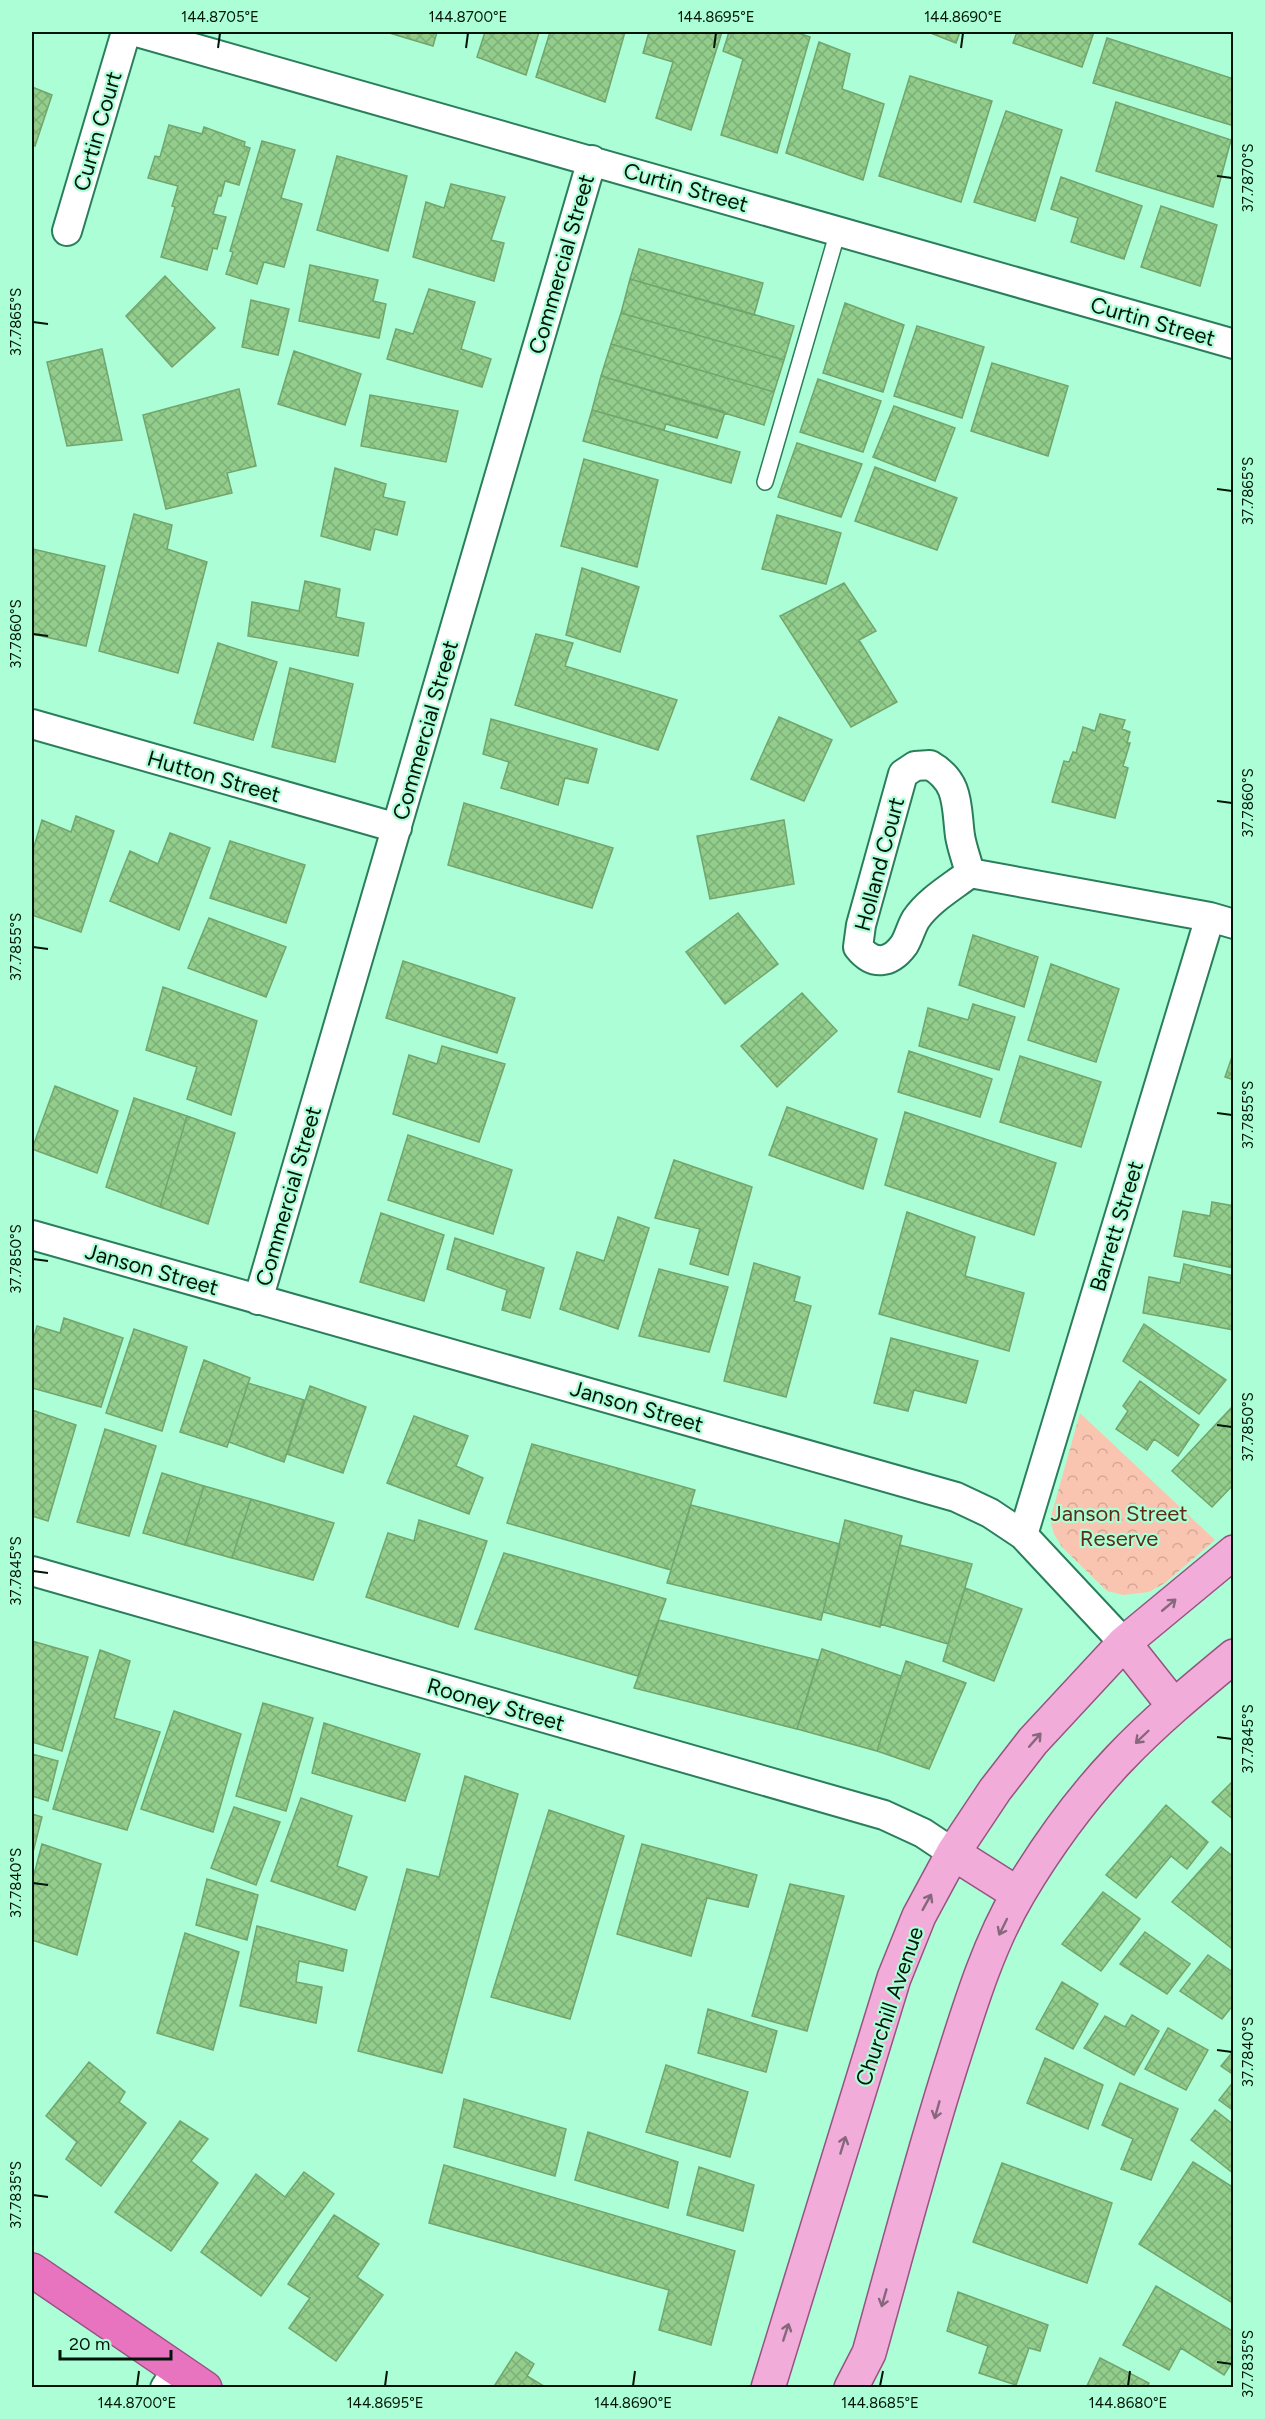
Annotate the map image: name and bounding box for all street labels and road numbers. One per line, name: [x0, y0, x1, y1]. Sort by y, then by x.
street label: Curtin Court: [68, 68, 127, 194]
street label: Curtin Street: [620, 157, 751, 218]
street label: Commercial Street: [523, 171, 600, 357]
street label: Curtin Street: [1087, 291, 1218, 352]
street label: Commercial Street: [387, 637, 464, 823]
street label: Hutton Street: [144, 745, 284, 808]
street label: Holland Court: [849, 794, 910, 934]
street label: Commercial Street: [250, 1103, 327, 1289]
street label: Barrett Street: [1084, 1158, 1149, 1295]
street label: Janson Street: [82, 1238, 222, 1301]
street label: Janson Street: [567, 1375, 707, 1438]
street label: Rooney Street: [424, 1672, 568, 1737]
street label: Churchill Avenue: [850, 1923, 929, 2089]

